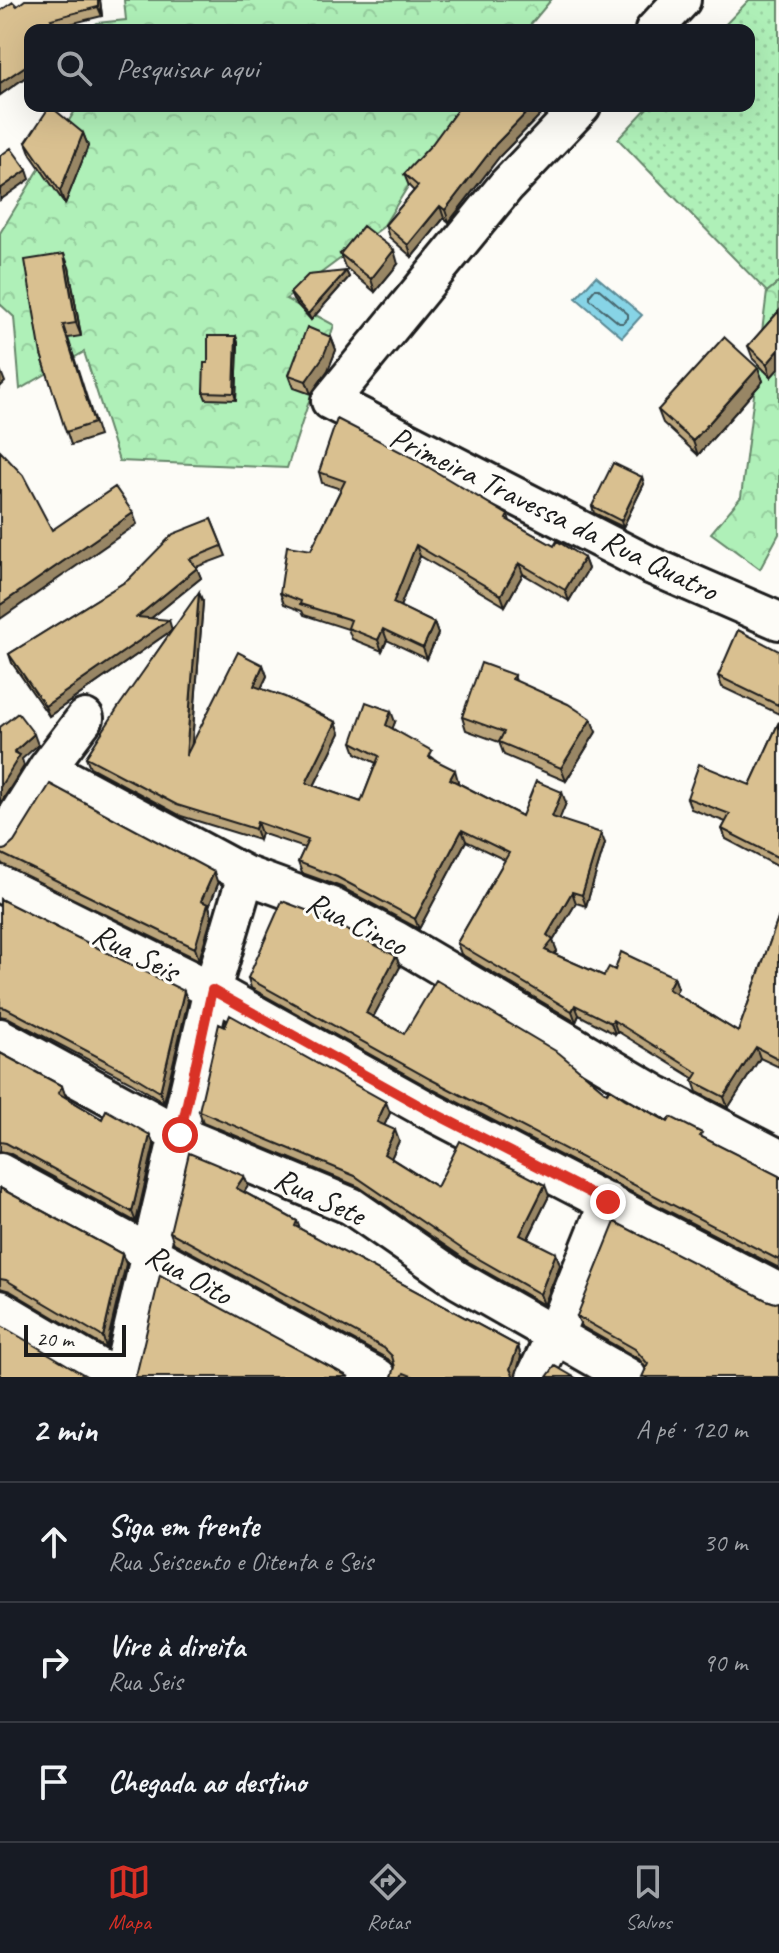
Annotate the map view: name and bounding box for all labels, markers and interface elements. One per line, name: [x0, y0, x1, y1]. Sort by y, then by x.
search box: [24, 24, 755, 112]
icon: search: [52, 46, 96, 90]
text: Pesquisar aqui: [116, 49, 259, 87]
street label: Primeira Travessa da Rua Quatro: [383, 416, 726, 612]
street label: Rua Cinco: [300, 882, 415, 966]
street label: Rua Seis: [86, 913, 189, 993]
route start: [162, 1117, 198, 1153]
street label: Rua Sete: [268, 1158, 374, 1236]
route end: [590, 1184, 626, 1220]
street label: Rua Oito: [138, 1234, 241, 1316]
scale bar: [24, 1321, 126, 1357]
text: 20 m: [36, 1325, 73, 1353]
text: 2 min: [32, 1408, 97, 1451]
text: A pé · 120 m: [636, 1413, 747, 1446]
text: Siga em frente: [108, 1507, 259, 1545]
icon: ahead: [32, 1520, 76, 1564]
text: 30 m: [703, 1526, 747, 1559]
text: Rua Seiscento e Oitenta e Seis: [108, 1545, 373, 1578]
text: Vire à direita: [108, 1627, 245, 1665]
icon: right: [32, 1640, 76, 1684]
text: 90 m: [703, 1646, 747, 1679]
text: Rua Seis: [108, 1665, 182, 1698]
icon: arrive: [32, 1760, 76, 1804]
text: Chegada ao destino: [108, 1763, 306, 1801]
tab: Mapa: [107, 1860, 151, 1936]
tab: Rotas: [366, 1860, 410, 1936]
tab: Salvos: [625, 1860, 672, 1936]

